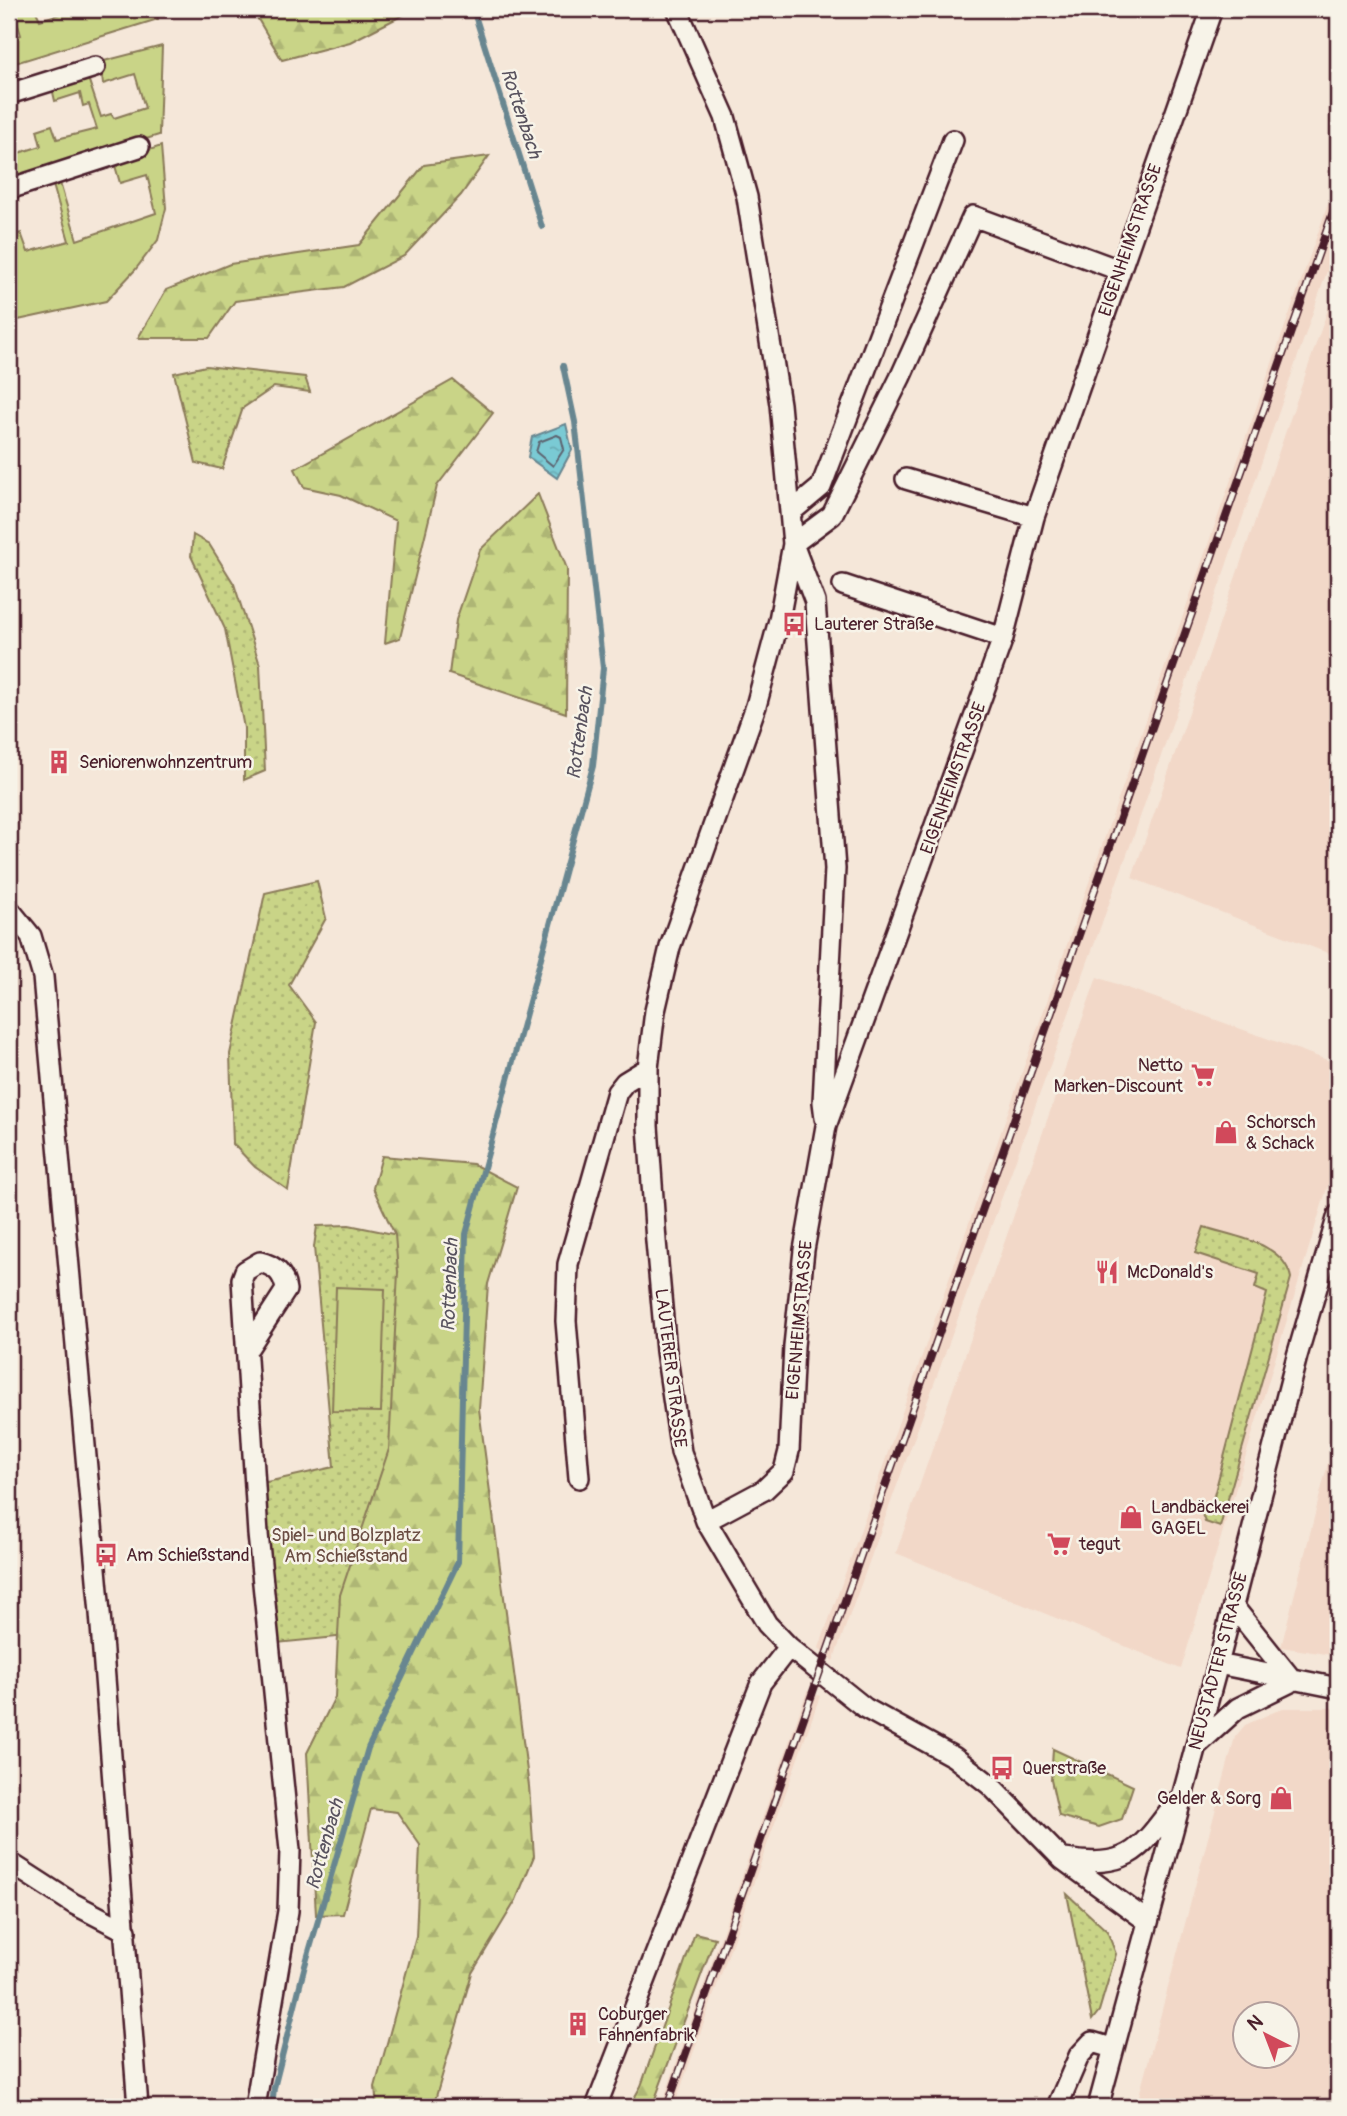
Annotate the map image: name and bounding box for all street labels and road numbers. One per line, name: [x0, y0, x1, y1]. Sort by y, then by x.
street label: EIGENHEIMSTRASSE: [1094, 161, 1167, 320]
street label: EIGENHEIMSTRASSE: [915, 699, 992, 857]
street label: EIGENHEIMSTRASSE: [781, 1239, 818, 1401]
street label: LAUTERER STRASSE: [649, 1287, 692, 1449]
street label: NEUSTADTER STRASSE: [1184, 1570, 1253, 1752]

